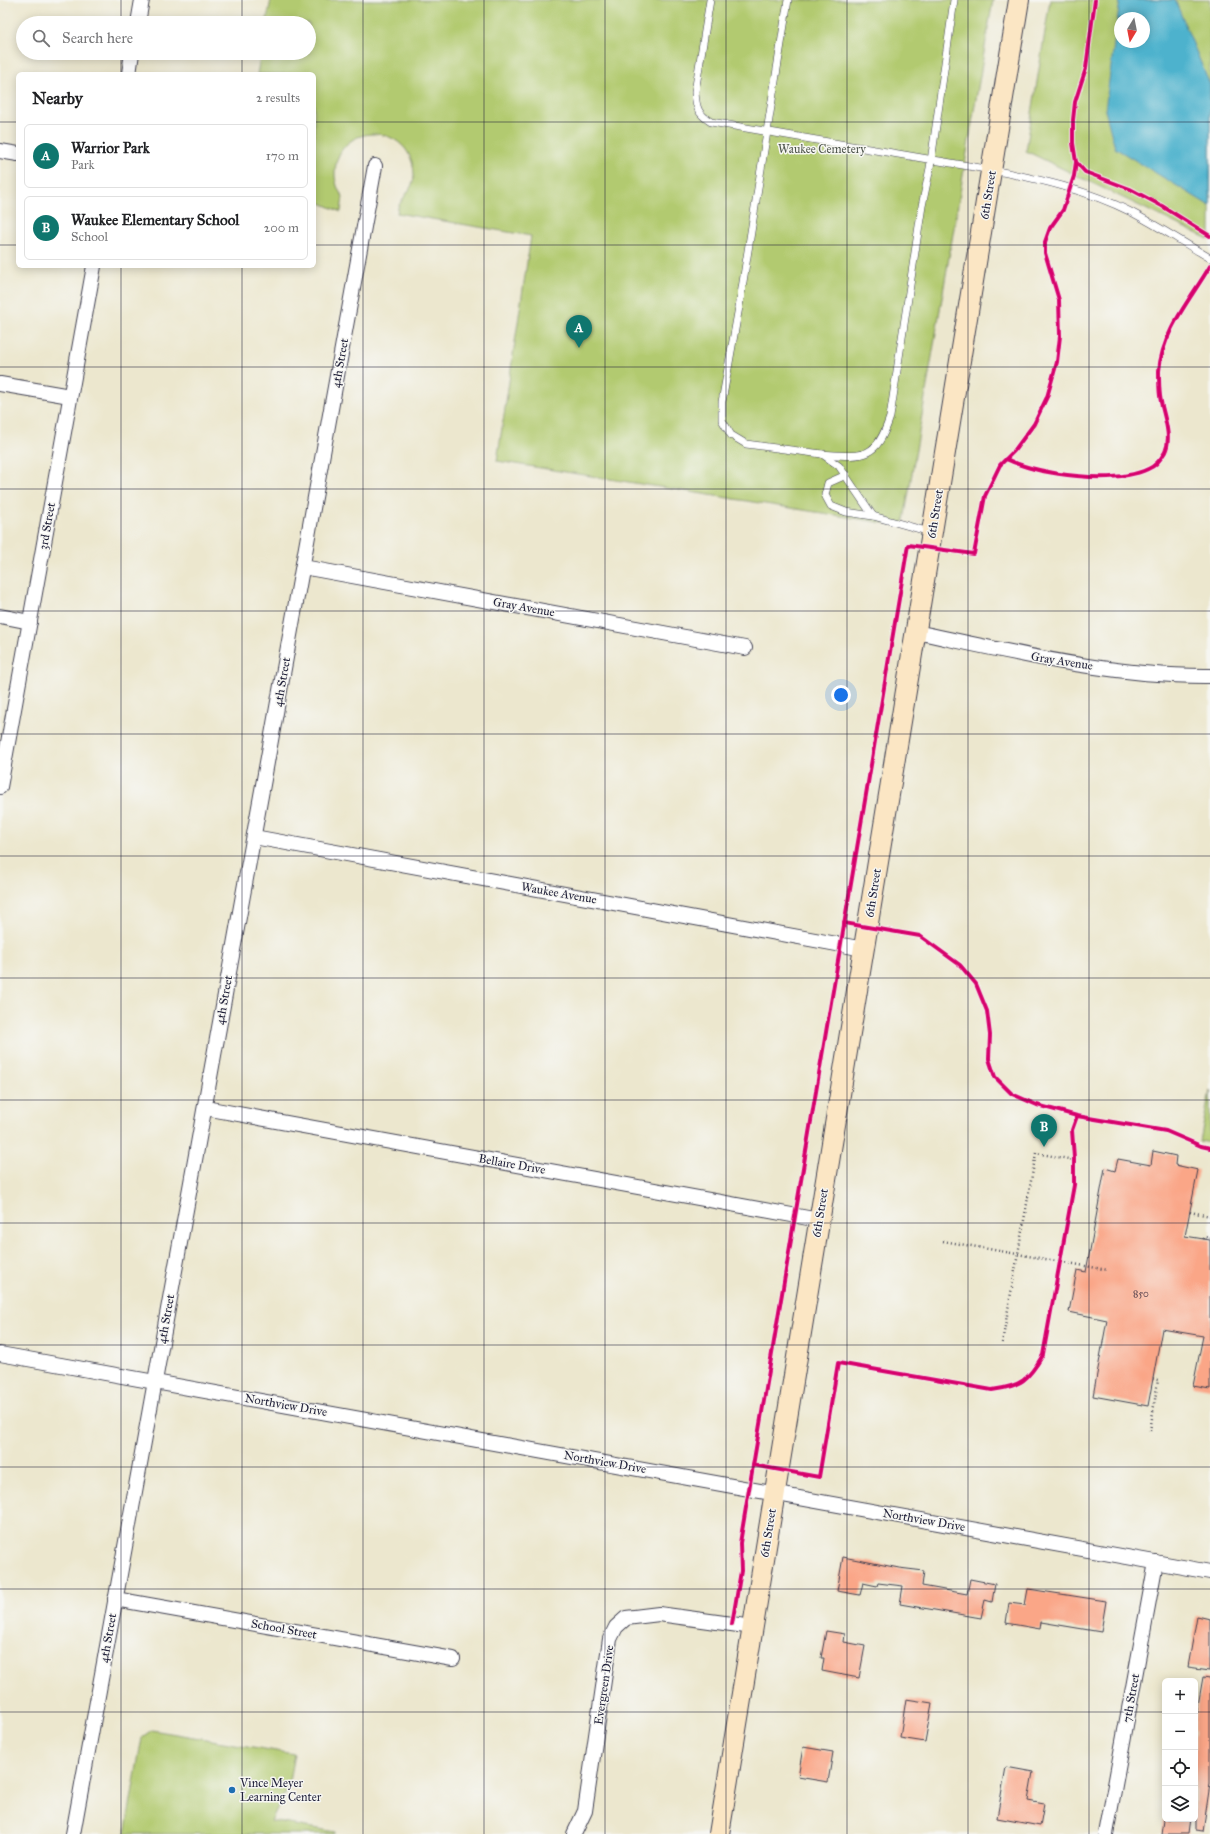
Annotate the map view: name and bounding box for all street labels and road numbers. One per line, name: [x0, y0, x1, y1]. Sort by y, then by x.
street label: 6th Street: [977, 169, 999, 221]
street label: 4th Street: [329, 336, 351, 389]
street label: 6th Street: [924, 488, 946, 540]
street label: 3rd Street: [36, 501, 58, 551]
street label: Gray Avenue: [492, 595, 556, 619]
street label: Gray Avenue: [1030, 649, 1094, 673]
street label: 4th Street: [271, 655, 293, 708]
street label: 6th Street: [862, 867, 884, 919]
street label: Waukee Avenue: [520, 879, 598, 907]
street label: 4th Street: [213, 973, 235, 1026]
street label: Bellaire Drive: [478, 1151, 546, 1177]
street label: 6th Street: [809, 1187, 831, 1239]
street label: 4th Street: [155, 1292, 177, 1345]
street label: Northview Drive: [244, 1391, 328, 1419]
street label: Northview Drive: [563, 1448, 647, 1476]
street label: Northview Drive: [882, 1506, 966, 1534]
street label: 6th Street: [757, 1507, 779, 1559]
street label: 4th Street: [97, 1611, 119, 1664]
street label: School Street: [250, 1616, 319, 1642]
street label: Evergreen Drive: [591, 1644, 618, 1726]
street label: 7th Street: [1120, 1672, 1142, 1724]

